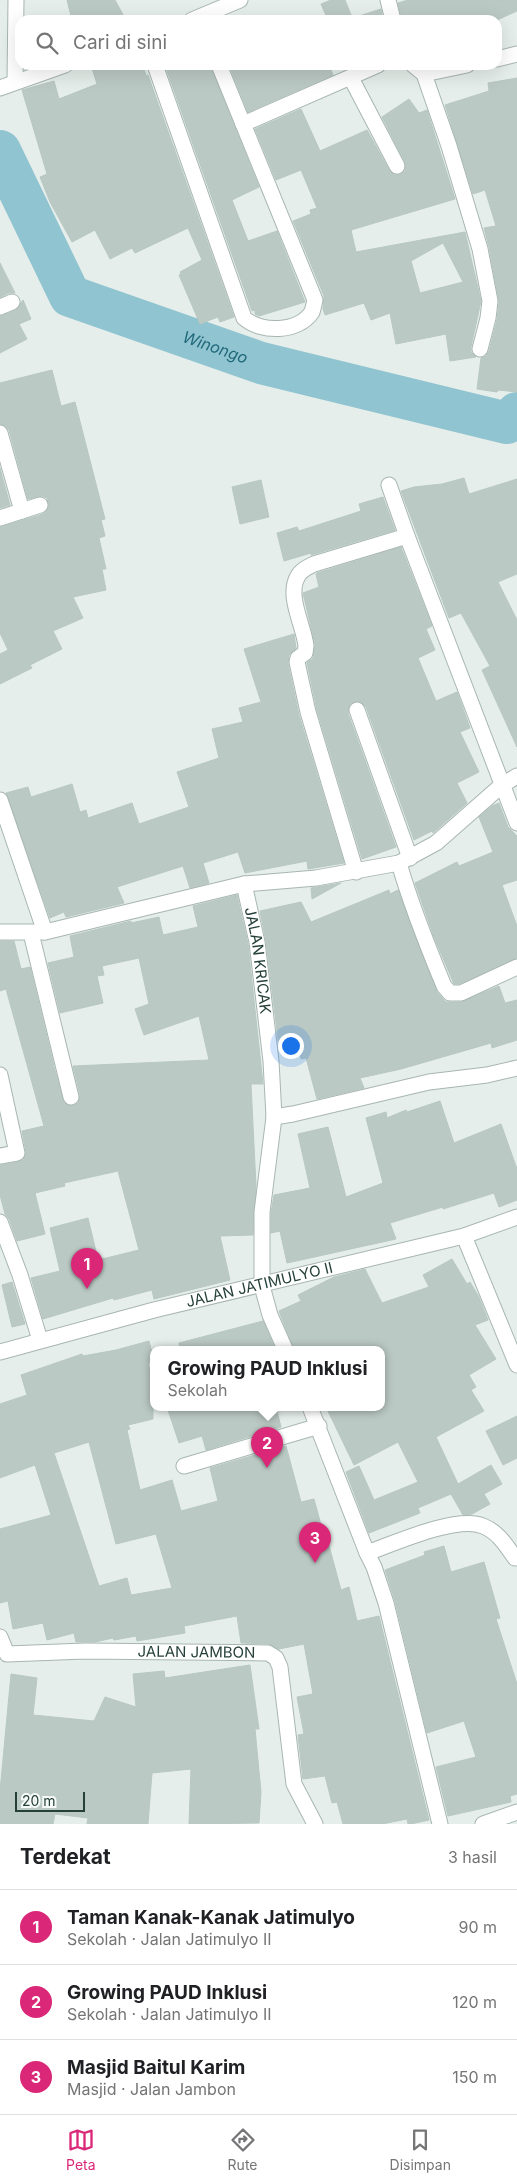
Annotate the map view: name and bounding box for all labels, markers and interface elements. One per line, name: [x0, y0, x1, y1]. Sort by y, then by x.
search box: [15, 15, 502, 70]
icon: search: [33, 29, 61, 57]
text: Cari di sini: [73, 31, 167, 54]
water label: Winongo: [180, 326, 251, 368]
street label: JALAN KRICAK: [240, 905, 275, 1015]
your location: [278, 1033, 304, 1059]
pin: 1: [71, 1248, 103, 1289]
street label: JALAN JATIMULYO II: [184, 1258, 335, 1311]
popup: [150, 1346, 385, 1411]
text: Growing PAUD Inklusi: [167, 1357, 368, 1380]
text: Sekolah: [167, 1380, 227, 1400]
pin: 2: [251, 1427, 283, 1468]
pin: 3: [299, 1522, 331, 1563]
street label: JALAN JAMBON: [138, 1642, 256, 1662]
scale bar: [15, 1789, 85, 1812]
text: 20 m: [22, 1792, 56, 1809]
text: Terdekat: [20, 1844, 111, 1869]
text: 3 hasil: [448, 1847, 497, 1867]
text: Taman Kanak-Kanak Jatimulyo: [67, 1906, 355, 1929]
text: 1: [33, 1917, 39, 1937]
text: 90 m: [458, 1917, 497, 1937]
text: Sekolah · Jalan Jatimulyo II: [67, 1929, 272, 1949]
text: Growing PAUD Inklusi: [67, 1981, 267, 2004]
text: 2: [31, 1992, 41, 2012]
text: 120 m: [452, 1992, 497, 2012]
text: Sekolah · Jalan Jatimulyo II: [67, 2004, 272, 2024]
text: Masjid Baitul Karim: [67, 2056, 245, 2079]
text: 3: [31, 2067, 41, 2087]
text: 150 m: [452, 2067, 497, 2087]
text: Masjid · Jalan Jambon: [67, 2079, 236, 2099]
tab: Peta: [66, 2126, 96, 2173]
tab: Rute: [228, 2126, 258, 2173]
tab: Disimpan: [390, 2126, 451, 2173]

